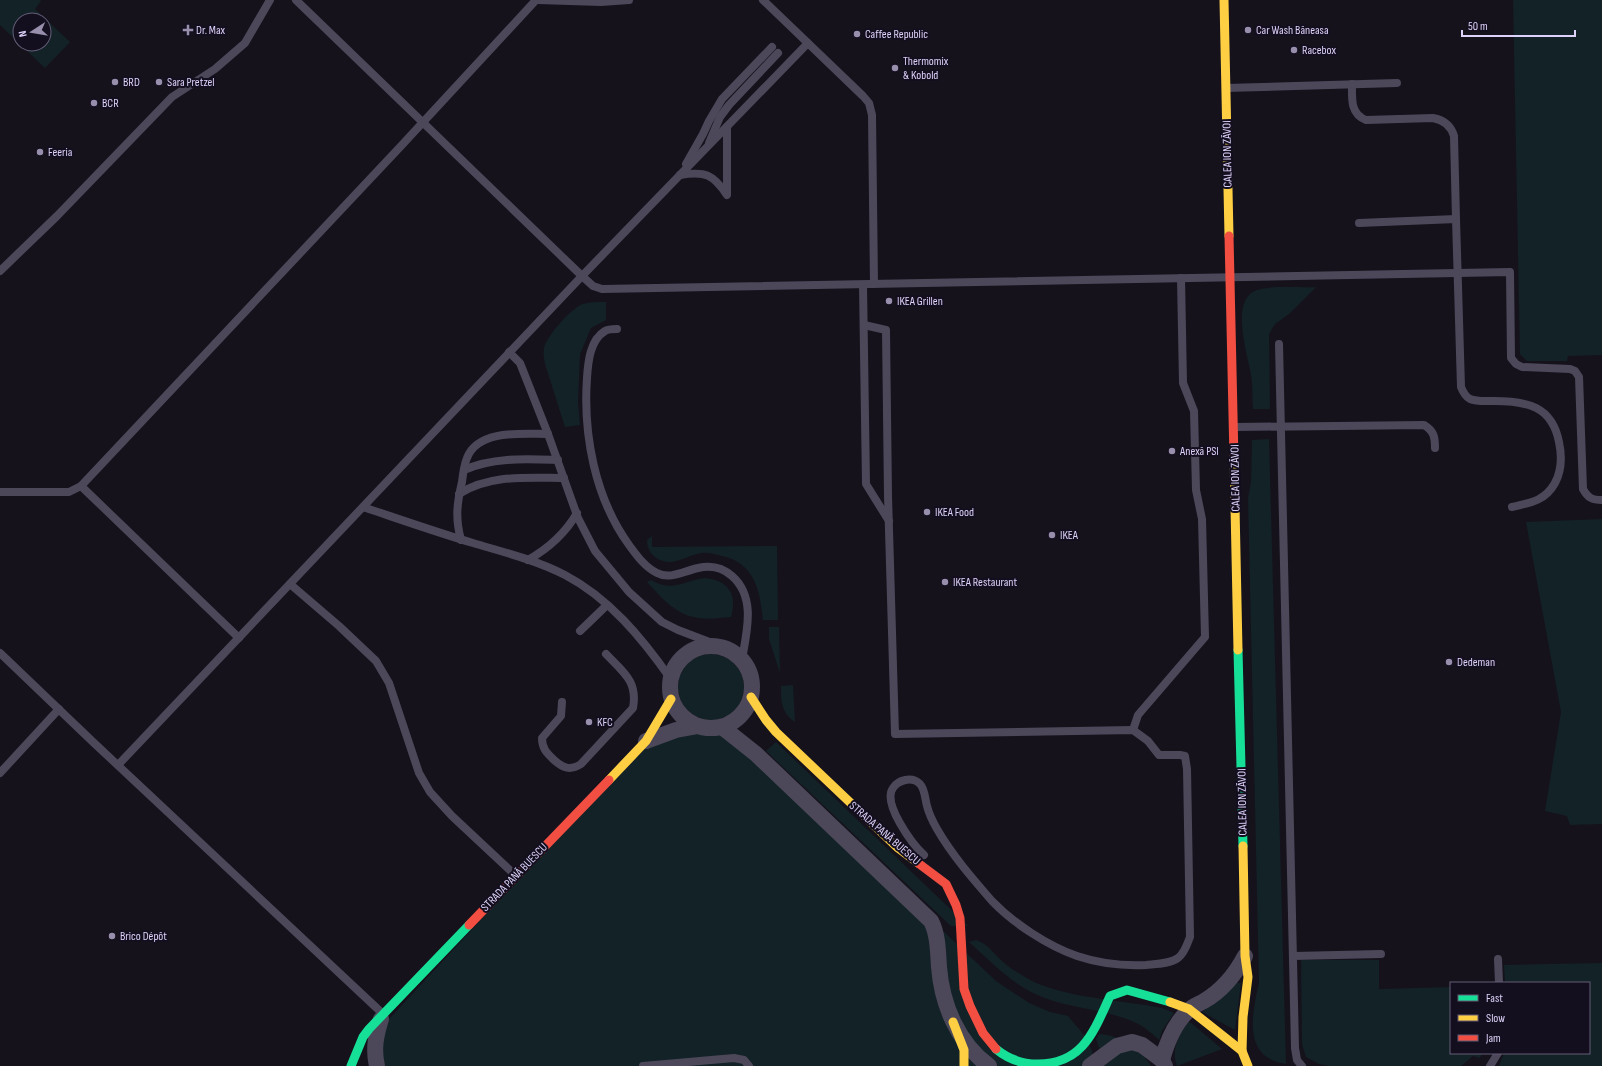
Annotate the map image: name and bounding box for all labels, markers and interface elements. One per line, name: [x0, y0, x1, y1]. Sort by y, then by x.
north arrow: [12, 12, 52, 52]
scale bar: [1462, 12, 1575, 38]
text: 50 m: [1468, 19, 1488, 34]
place label: Dr. Max: [196, 23, 226, 38]
place label: Car Wash Băneasa: [1256, 23, 1329, 38]
marker: Dr. Max: [183, 25, 193, 35]
marker: Car Wash Băneasa: [1243, 25, 1253, 35]
place label: Caffee Republic: [865, 27, 928, 42]
marker: Caffee Republic: [852, 29, 862, 39]
text: N: [16, 30, 30, 38]
place label: Racebox: [1302, 43, 1336, 58]
marker: Racebox: [1289, 45, 1299, 55]
place label: Thermomix & Kobold: [903, 54, 949, 83]
marker: Thermomix & Kobold: [890, 63, 900, 73]
place label: BRD: [123, 75, 140, 90]
place label: Sara Pretzel: [167, 75, 215, 90]
marker: BRD: [110, 77, 120, 87]
marker: Sara Pretzel: [154, 77, 164, 87]
place label: BCR: [102, 96, 119, 111]
marker: BCR: [89, 98, 99, 108]
street label: CALEA ION ZĂVOI: [1219, 120, 1236, 188]
place label: Feeria: [48, 145, 73, 160]
marker: Feeria: [35, 147, 45, 157]
place label: IKEA Grillen: [897, 294, 943, 309]
marker: IKEA Grillen: [884, 296, 894, 306]
place label: Anexă PSI: [1179, 444, 1219, 459]
street label: CALEA ION ZĂVOI: [1227, 444, 1244, 512]
marker: Anexă PSI: [1167, 446, 1177, 456]
place label: IKEA Food: [935, 505, 974, 520]
marker: IKEA Food: [922, 507, 932, 517]
place label: IKEA: [1060, 528, 1079, 543]
marker: IKEA: [1047, 530, 1057, 540]
place label: IKEA Restaurant: [953, 575, 1018, 590]
marker: IKEA Restaurant: [940, 577, 950, 587]
place label: Dedeman: [1457, 655, 1495, 670]
marker: Dedeman: [1444, 657, 1454, 667]
place label: KFC: [597, 715, 613, 730]
marker: KFC: [584, 717, 594, 727]
street label: CALEA ION ZĂVOI: [1234, 768, 1251, 836]
street label: STRADA PANĂ BUESCU: [846, 798, 923, 868]
street label: STRADA PANĂ BUESCU: [478, 840, 551, 915]
place label: Brico Dépôt: [120, 929, 167, 944]
marker: Brico Dépôt: [107, 931, 117, 941]
legend: [1450, 982, 1590, 1054]
text: Fast: [1486, 991, 1503, 1006]
text: Slow: [1486, 1011, 1505, 1026]
text: Jam: [1485, 1031, 1501, 1046]

